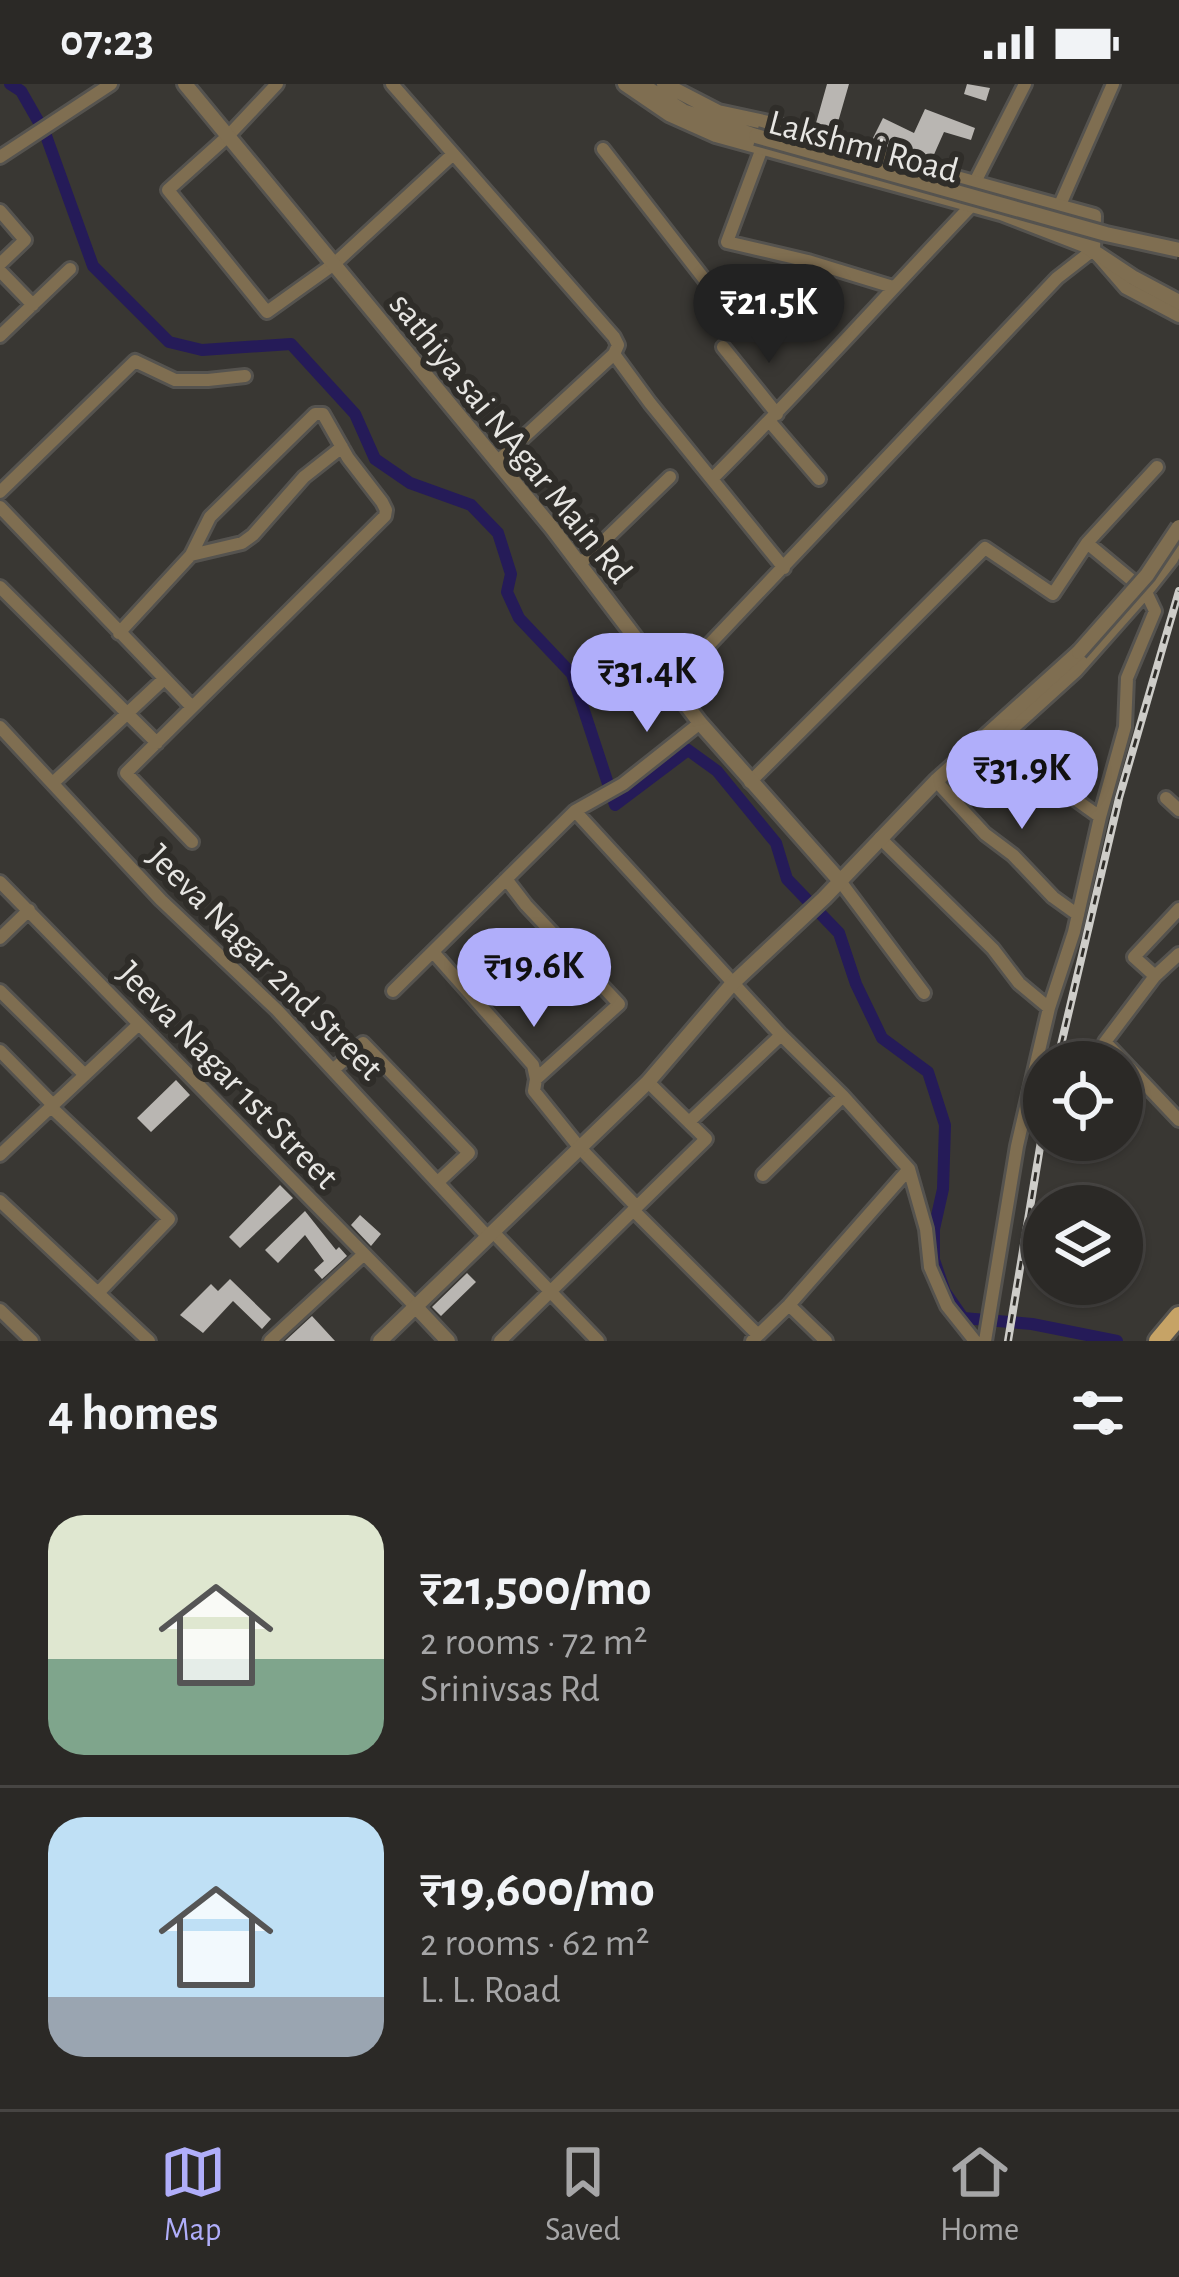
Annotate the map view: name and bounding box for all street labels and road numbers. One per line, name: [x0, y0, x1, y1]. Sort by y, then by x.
street label: Lakshmi Road: [765, 104, 962, 190]
street label: sathiya sai NAgar Main Rd: [382, 286, 638, 590]
street label: Jeeva Nagar 2nd Street: [140, 838, 390, 1087]
street label: Jeeva Nagar 1st Street: [110, 955, 345, 1196]

